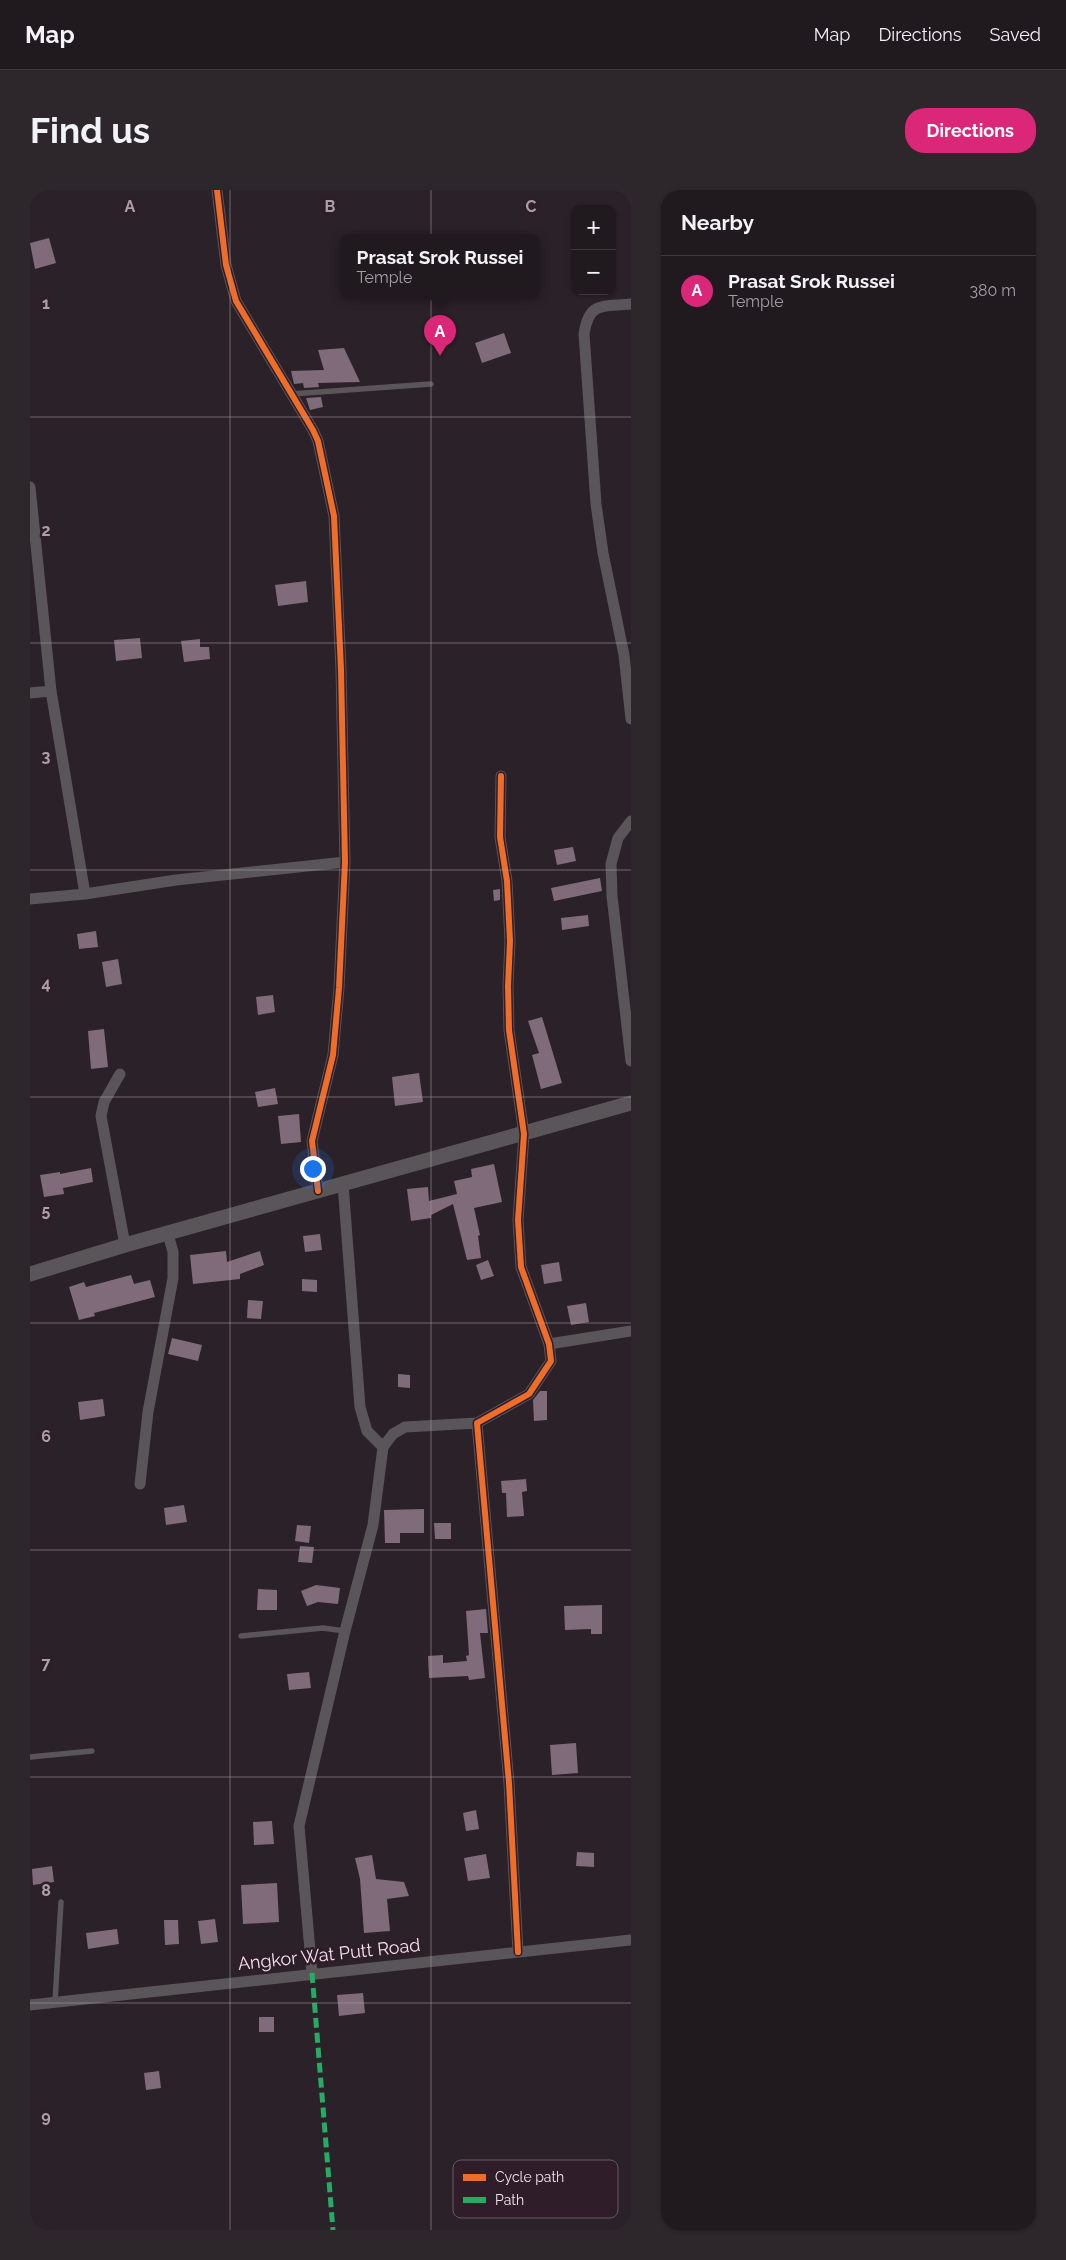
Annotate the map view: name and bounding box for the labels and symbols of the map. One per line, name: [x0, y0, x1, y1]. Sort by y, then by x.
text: A: [125, 197, 136, 216]
text: B: [325, 197, 336, 216]
text: C: [526, 197, 537, 216]
text: 1: [42, 294, 50, 313]
pin: A: [424, 315, 456, 356]
text: 2: [41, 521, 51, 540]
text: 3: [42, 747, 51, 766]
text: 4: [41, 974, 51, 993]
your location: [300, 1156, 326, 1182]
text: 5: [42, 1201, 51, 1220]
text: 6: [41, 1427, 51, 1446]
text: 7: [42, 1654, 51, 1673]
text: 8: [41, 1881, 51, 1900]
street label: Angkor Wat Putt Road: [237, 1934, 421, 1974]
text: 9: [41, 2107, 51, 2126]
legend: [453, 2160, 618, 2218]
text: Cycle path: [495, 2169, 564, 2185]
text: Path: [495, 2192, 524, 2208]

